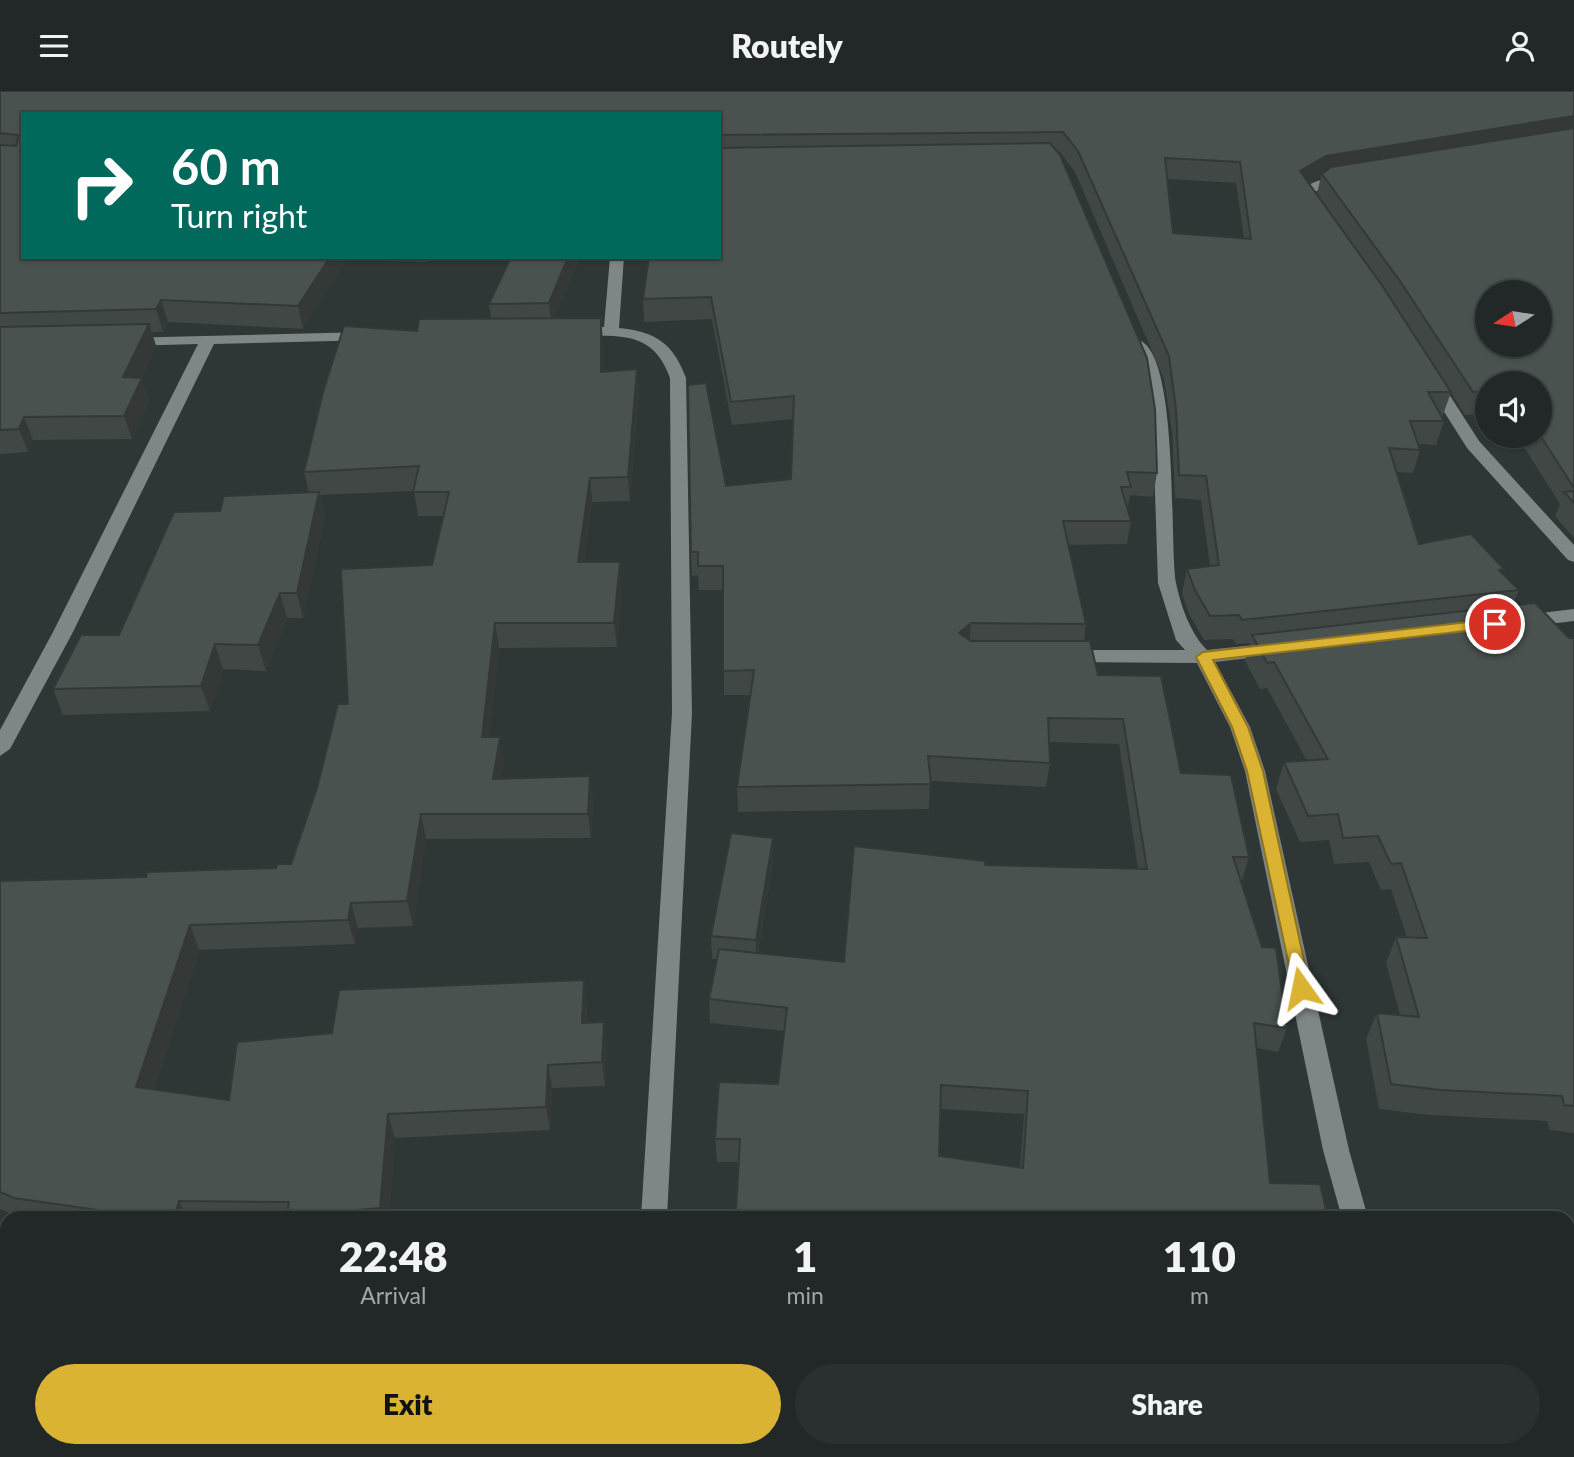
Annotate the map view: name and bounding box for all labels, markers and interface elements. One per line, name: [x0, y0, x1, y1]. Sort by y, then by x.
text: Routely: [731, 26, 843, 65]
icon: menu: [35, 27, 73, 65]
icon: person: [1501, 27, 1539, 65]
text: 60 m: [171, 137, 281, 195]
icon: right: [56, 140, 147, 231]
text: Turn right: [171, 196, 307, 235]
north arrow: [1475, 280, 1552, 357]
map controls: [1475, 280, 1552, 448]
button: sound: [1475, 371, 1552, 448]
pin: [1465, 594, 1525, 654]
icon: arrive: [1476, 605, 1514, 643]
position arrow: [1264, 951, 1338, 1025]
text: 22:48: [339, 1231, 448, 1281]
text: 1: [793, 1231, 817, 1281]
text: 110: [1163, 1231, 1236, 1281]
text: Arrival: [360, 1281, 426, 1309]
text: min: [787, 1281, 824, 1309]
text: m: [1190, 1281, 1209, 1309]
button: Exit: [35, 1364, 781, 1444]
button: Share: [795, 1364, 1540, 1444]

